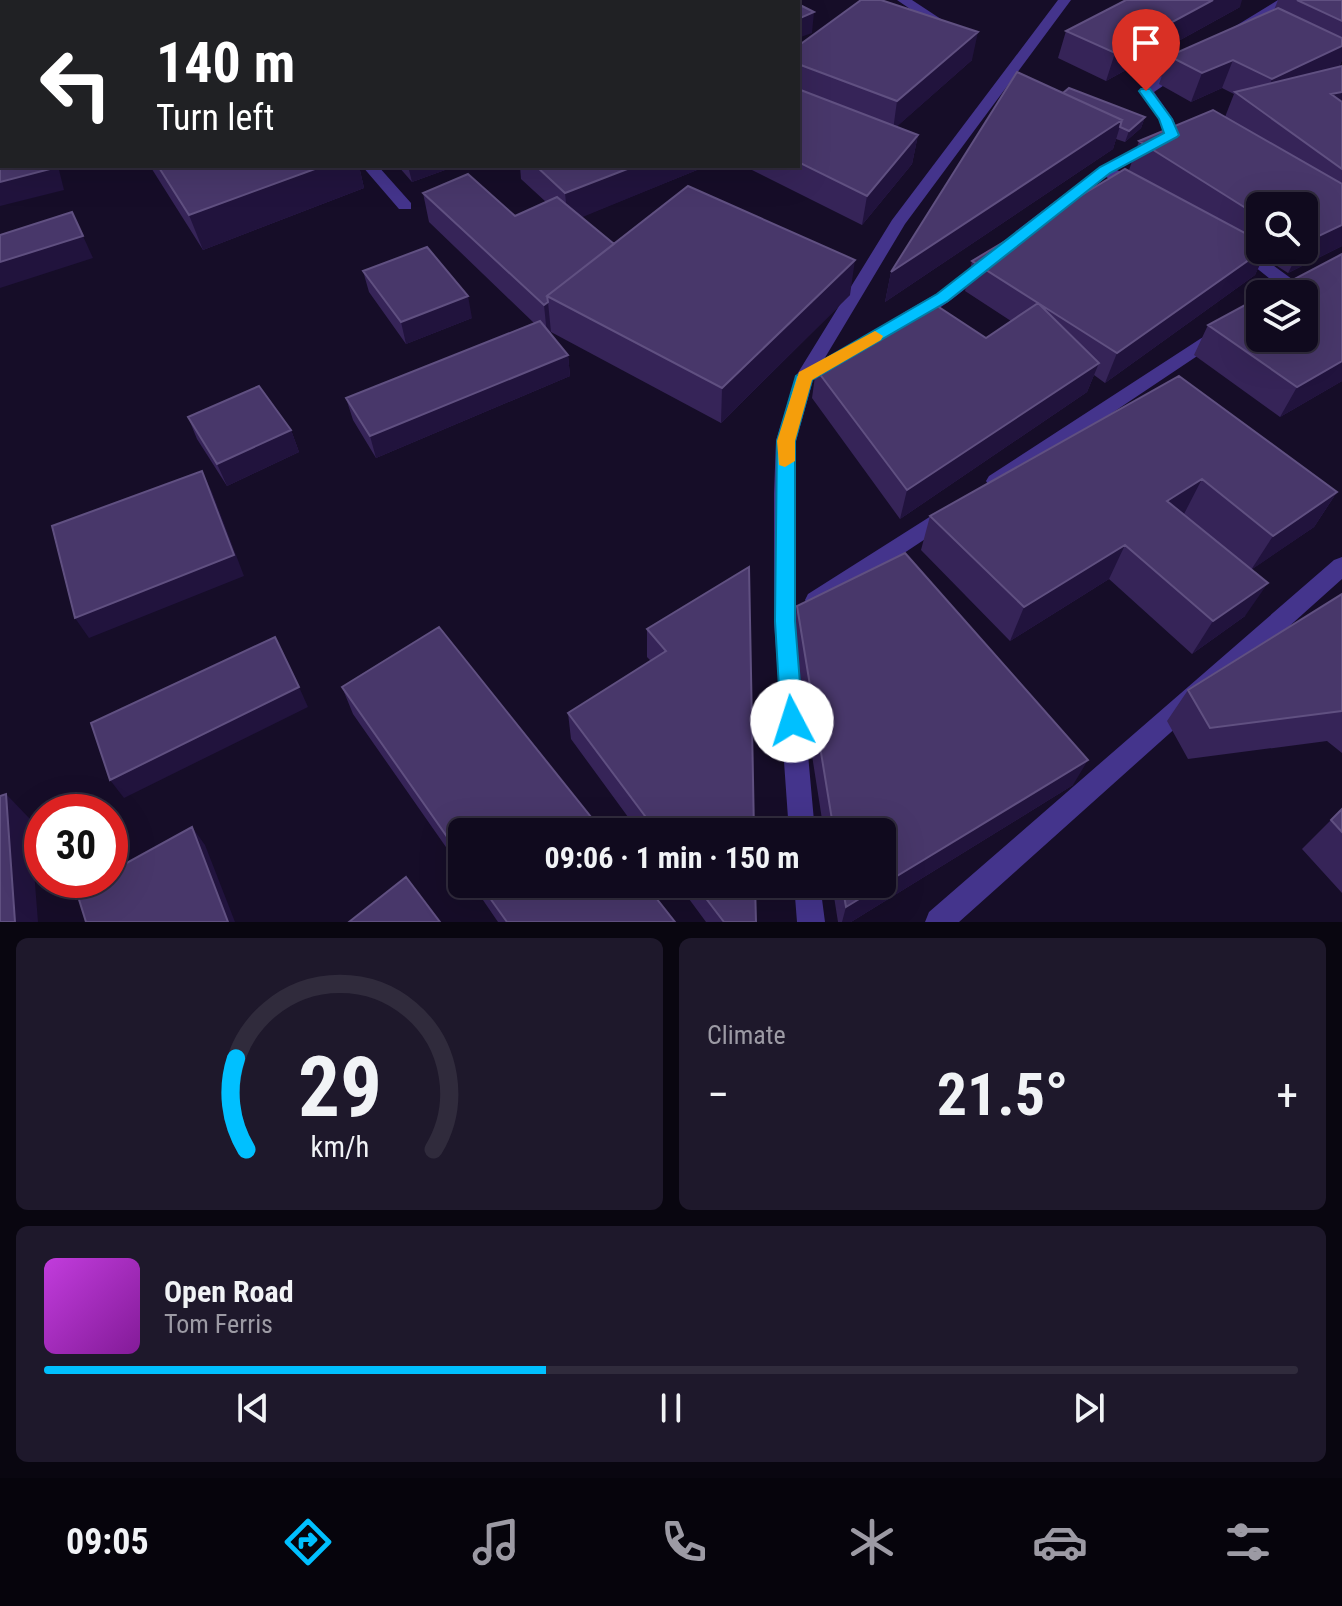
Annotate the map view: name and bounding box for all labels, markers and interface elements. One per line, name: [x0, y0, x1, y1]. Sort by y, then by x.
pin: [1112, 9, 1180, 91]
icon: arrive: [1124, 21, 1168, 65]
text: 140 m: [156, 30, 295, 96]
icon: left: [24, 32, 128, 136]
text: Turn left: [156, 97, 274, 139]
map controls: [1246, 192, 1318, 352]
button: search: [1246, 192, 1318, 264]
button: layers: [1246, 280, 1318, 352]
position arrow: [750, 679, 834, 763]
speed limit sign: 30: [24, 794, 128, 898]
text: 09:06 · 1 min · 150 m: [545, 840, 799, 875]
text: Climate: [707, 1020, 786, 1050]
text: 29: [297, 1039, 382, 1136]
text: 21.5°: [937, 1059, 1068, 1130]
text: −: [707, 1069, 729, 1121]
text: +: [1276, 1069, 1298, 1121]
text: km/h: [310, 1130, 369, 1164]
text: Open Road: [164, 1274, 294, 1309]
text: Tom Ferris: [164, 1309, 273, 1339]
icon: previous: [231, 1386, 275, 1430]
icon: pause: [649, 1386, 693, 1430]
icon: next: [1067, 1386, 1111, 1430]
icon: directions: [280, 1514, 336, 1570]
icon: music: [468, 1514, 524, 1570]
icon: phone: [656, 1514, 712, 1570]
icon: climate: [844, 1514, 900, 1570]
icon: car: [1032, 1514, 1088, 1570]
icon: filters: [1220, 1514, 1276, 1570]
text: 09:05: [66, 1521, 149, 1563]

